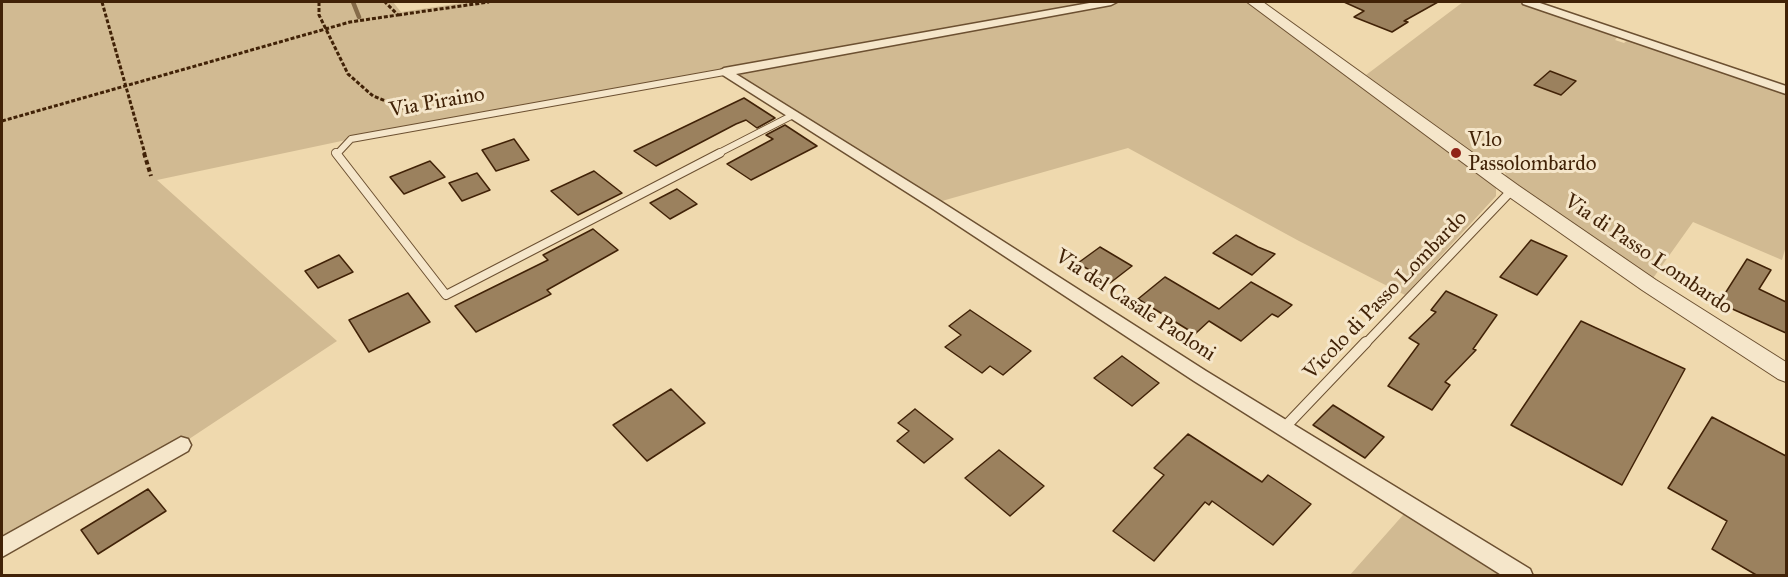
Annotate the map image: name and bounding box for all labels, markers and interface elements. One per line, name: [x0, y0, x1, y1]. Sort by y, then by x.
street label: Via Piraino: [387, 82, 487, 124]
place label: V.lo Passolombardo: [1468, 128, 1596, 178]
marker: V.lo Passolombardo: [1449, 146, 1463, 160]
street label: Via di Passo Lombardo: [1559, 189, 1737, 321]
street label: Vicolo di Passo Lombardo: [1299, 207, 1473, 385]
street label: Via del Casale Paoloni: [1050, 245, 1220, 367]

